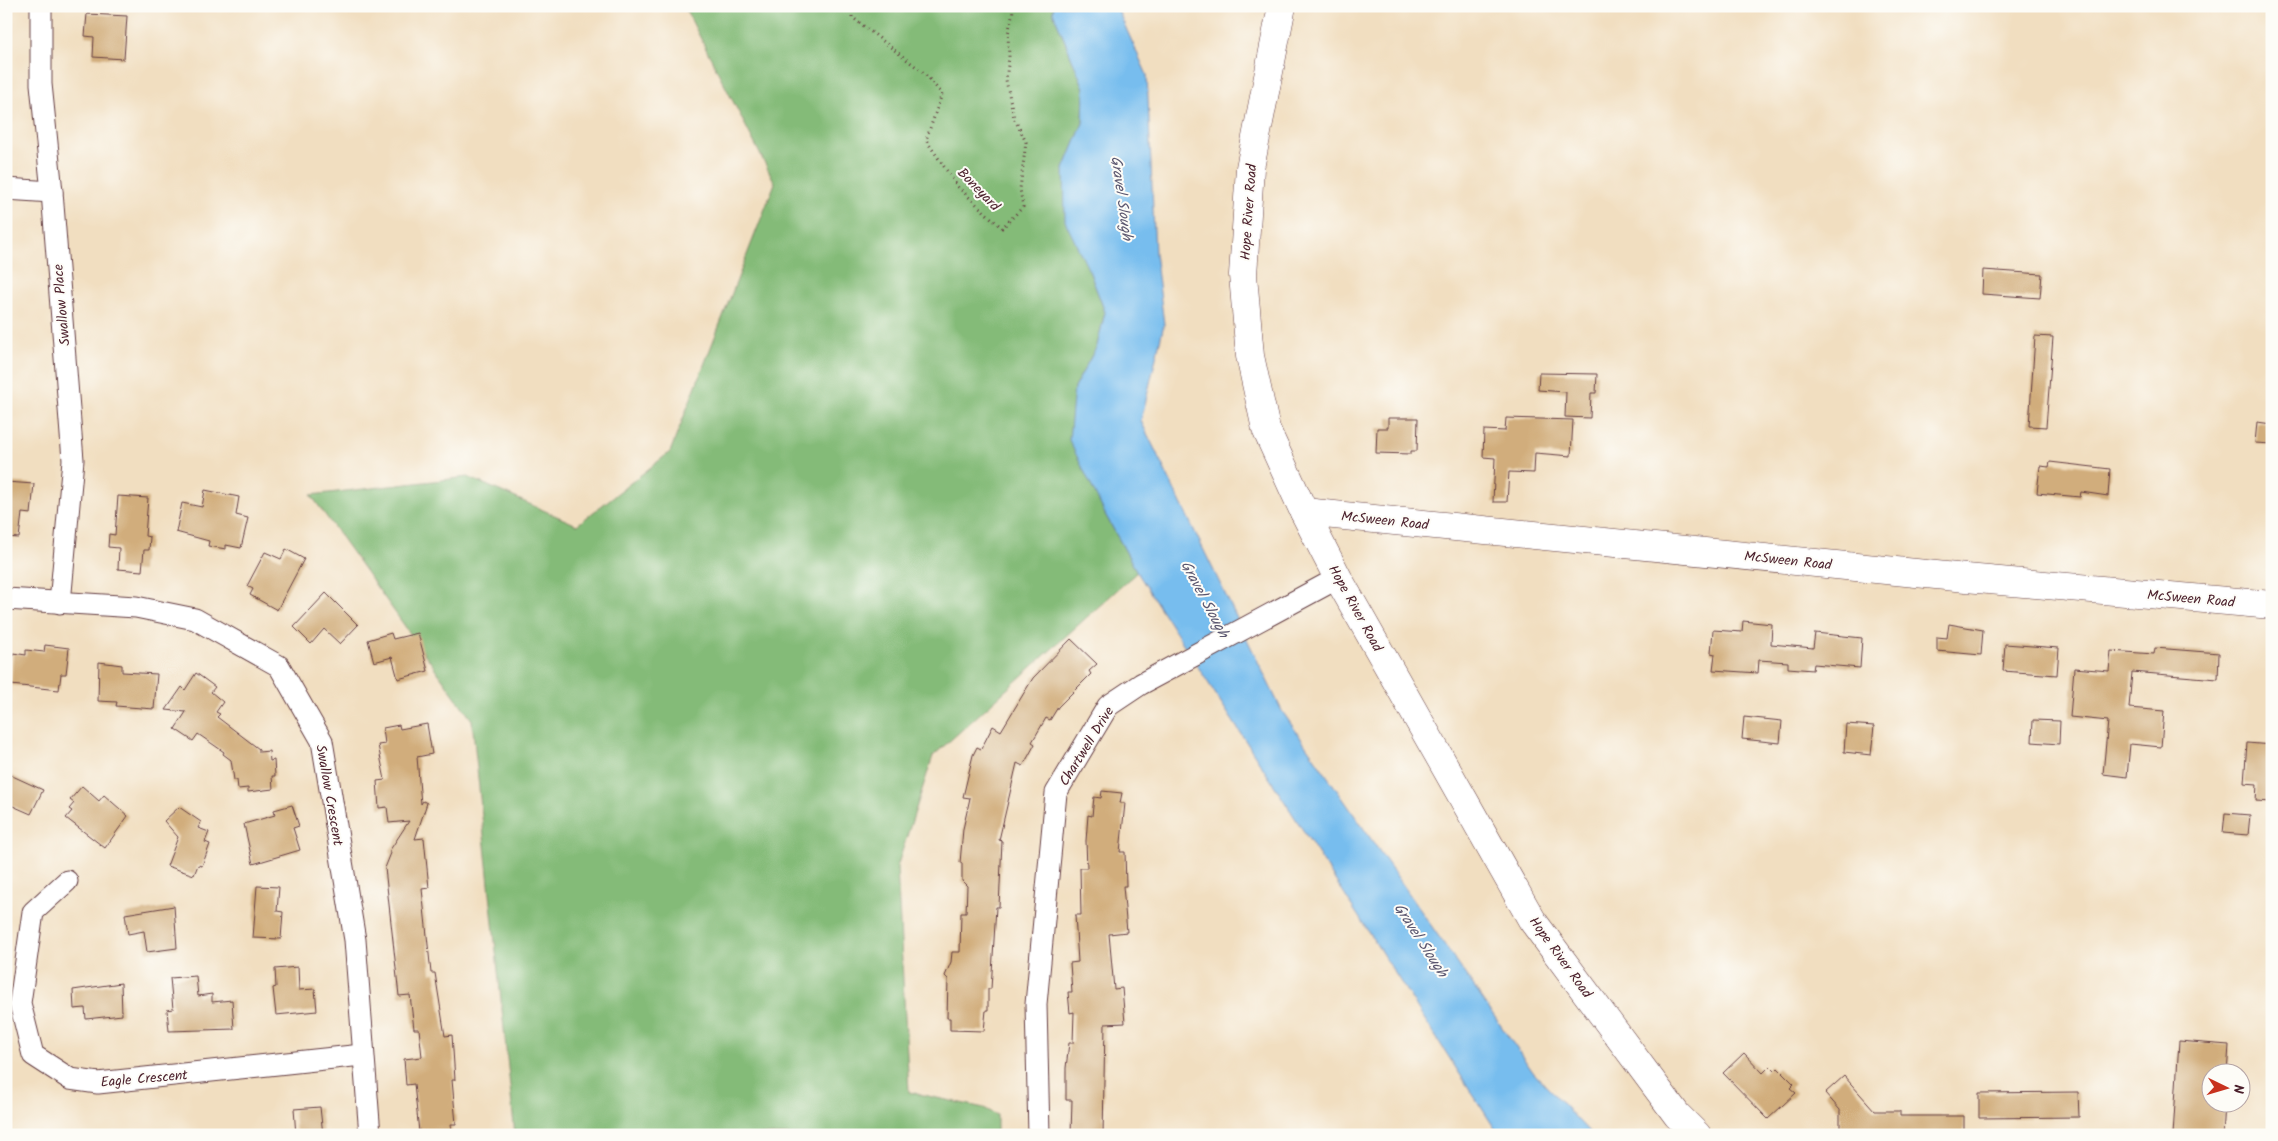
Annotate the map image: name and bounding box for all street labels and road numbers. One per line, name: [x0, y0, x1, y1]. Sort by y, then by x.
street label: Hope River Road: [1235, 162, 1263, 261]
street label: Boneyard: [952, 163, 1006, 217]
street label: Swallow Place: [47, 263, 77, 347]
street label: McSween Road: [1340, 505, 1431, 537]
street label: McSween Road: [1743, 545, 1834, 577]
street label: Hope River Road: [1322, 561, 1389, 657]
street label: McSween Road: [2146, 584, 2237, 614]
street label: Chartwell Drive: [1054, 702, 1120, 790]
street label: Swallow Crescent: [309, 743, 349, 848]
street label: Hope River Road: [1523, 912, 1598, 1004]
street label: Eagle Crescent: [100, 1064, 189, 1094]

